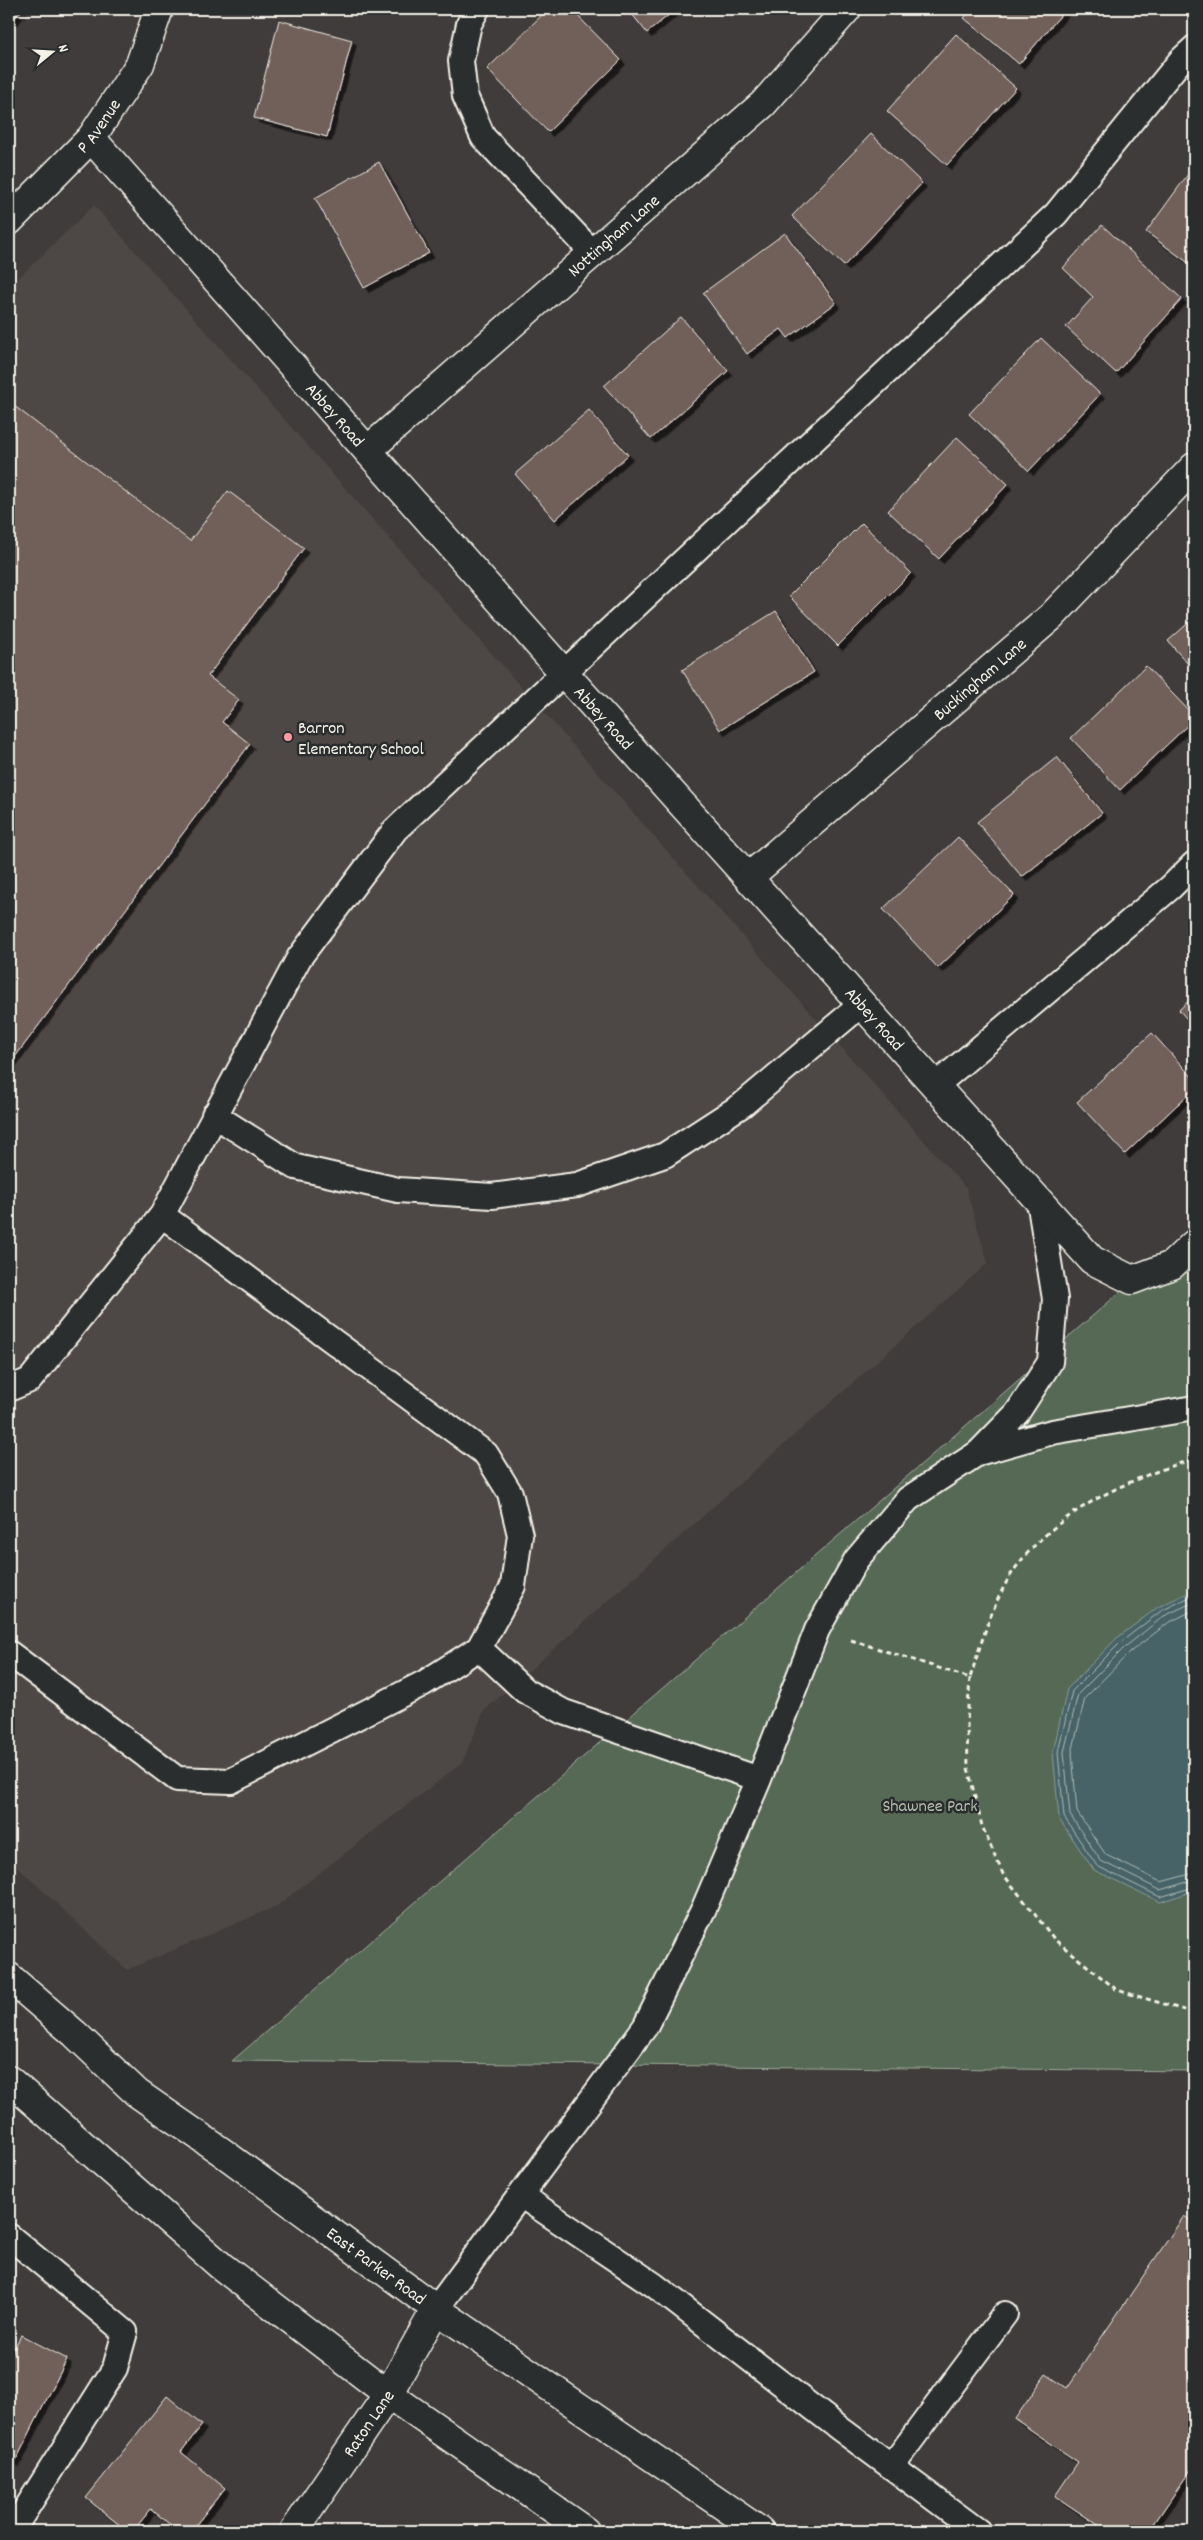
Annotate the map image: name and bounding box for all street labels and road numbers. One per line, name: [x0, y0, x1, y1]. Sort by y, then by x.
street label: P Avenue: [72, 95, 128, 160]
street label: Nottingham Lane: [563, 190, 666, 284]
street label: Abbey Road: [298, 378, 369, 454]
street label: Buckingham Lane: [929, 633, 1033, 728]
street label: Abbey Road: [567, 682, 638, 757]
street label: Abbey Road: [838, 983, 909, 1058]
street label: East Parker Road: [320, 2222, 430, 2312]
street label: Raton Lane: [338, 2386, 402, 2463]

